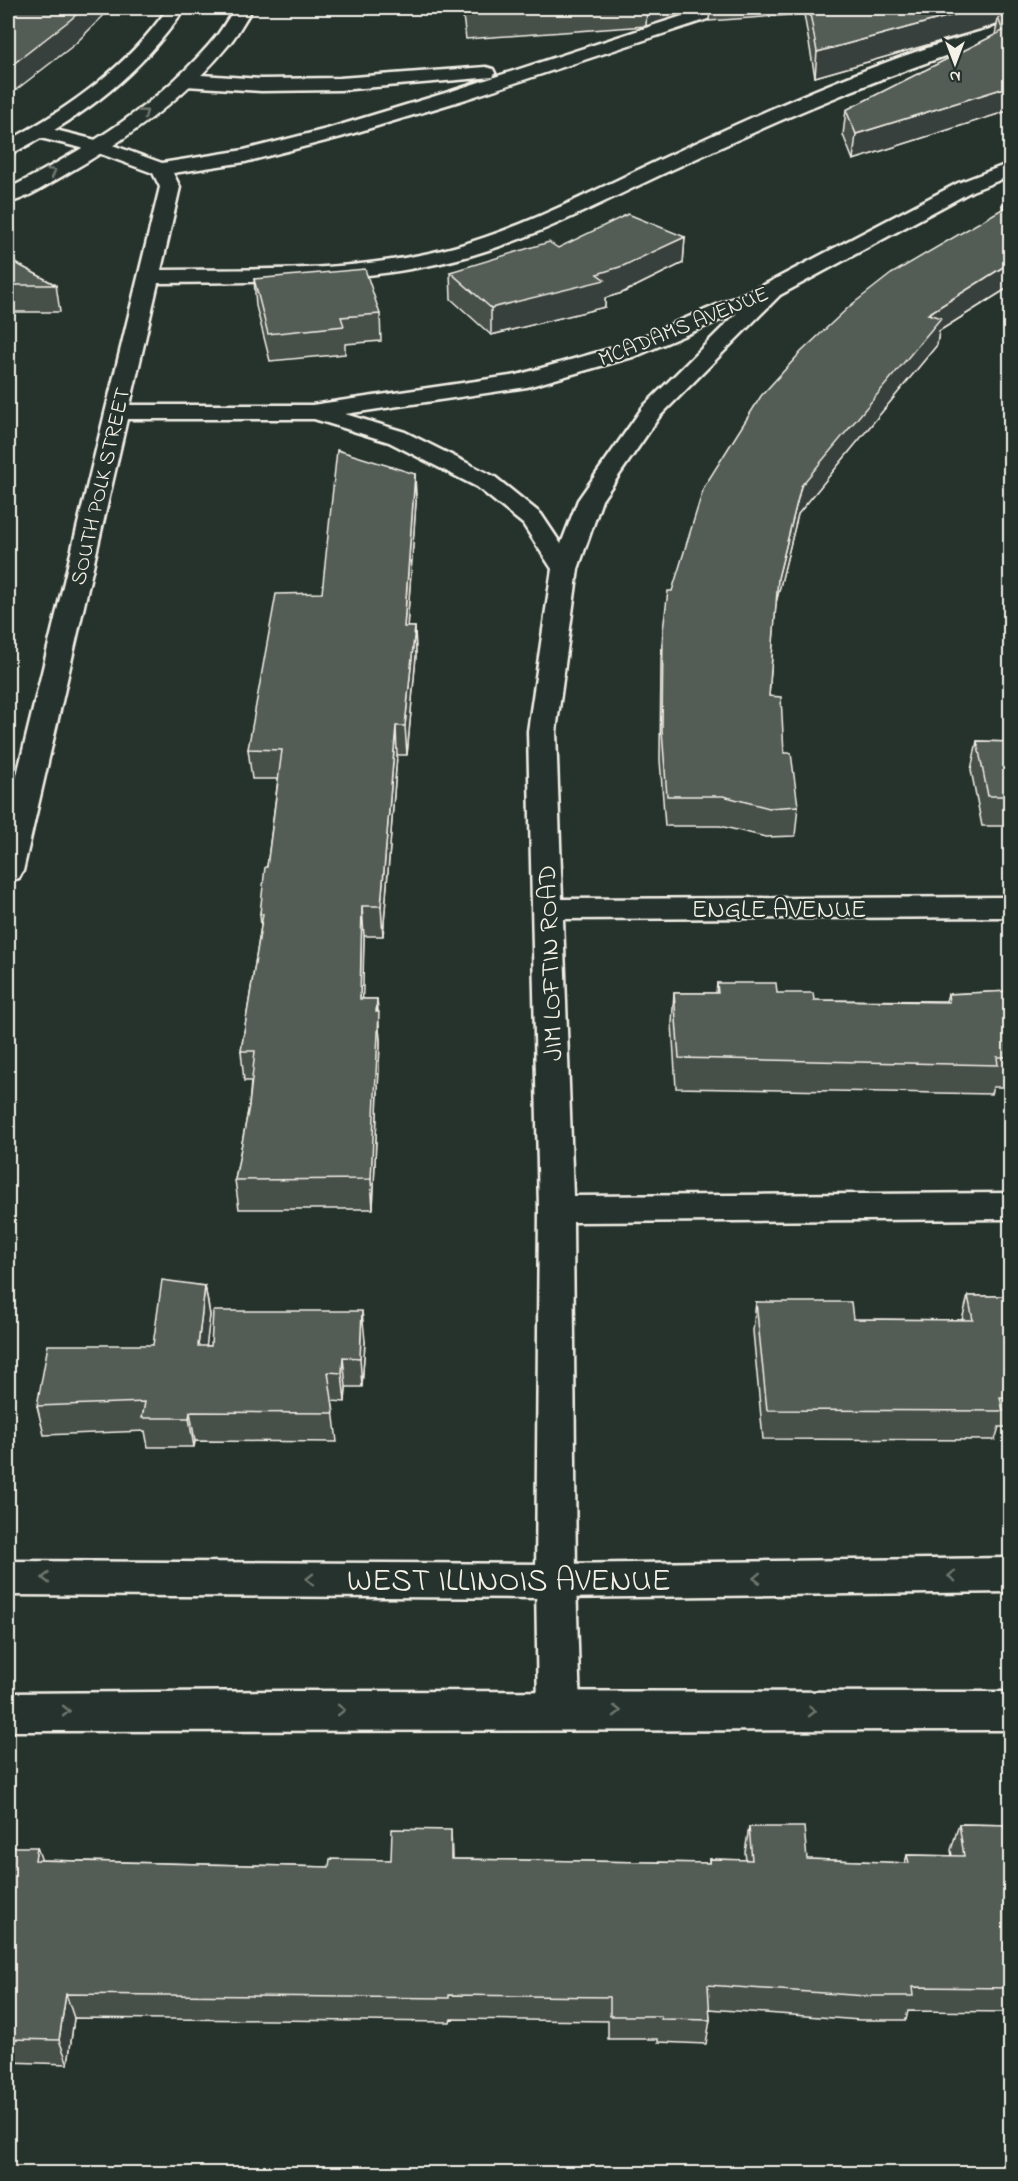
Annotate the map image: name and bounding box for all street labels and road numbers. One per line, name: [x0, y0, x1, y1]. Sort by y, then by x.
street label: MCADAMS AVENUE: [594, 279, 774, 377]
street label: SOUTH POLK STREET: [64, 384, 140, 589]
street label: JIM LOFTIN ROAD: [530, 864, 574, 1061]
street label: ENGLE AVENUE: [691, 892, 867, 930]
street label: WEST ILLINOIS AVENUE: [347, 1559, 671, 1606]

